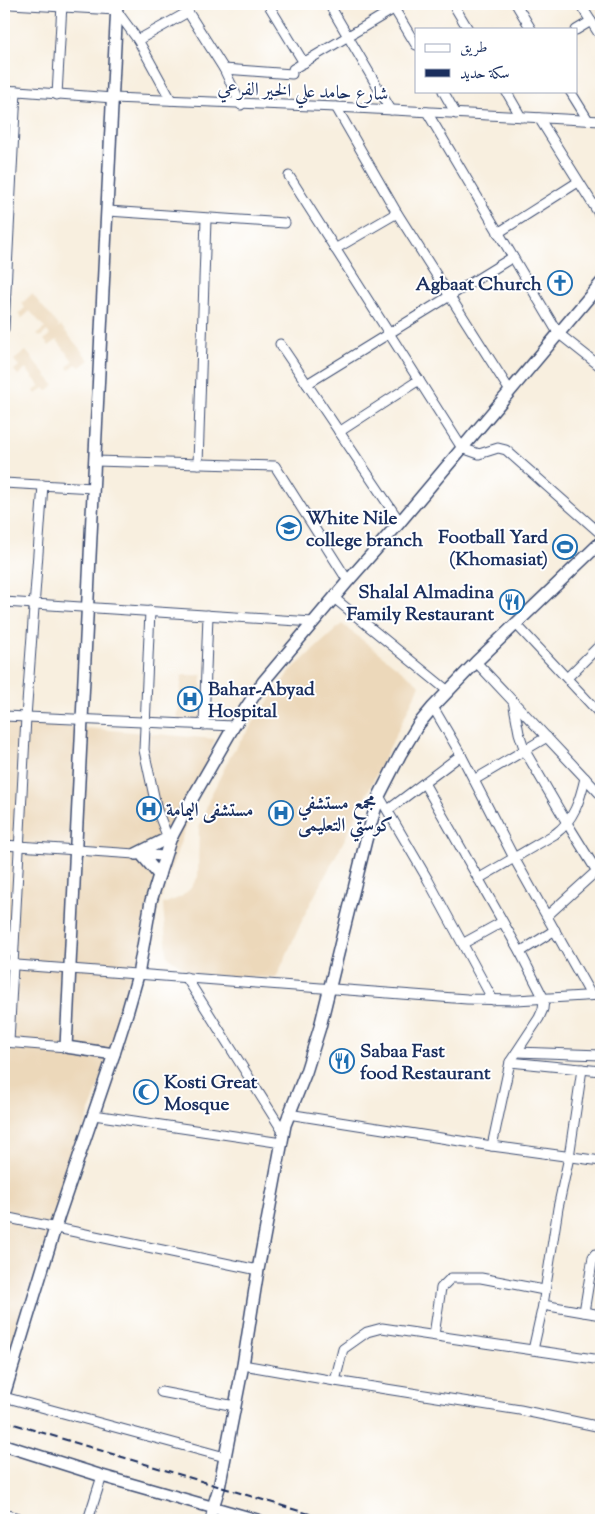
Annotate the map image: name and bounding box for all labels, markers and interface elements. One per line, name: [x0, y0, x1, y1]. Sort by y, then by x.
legend: [415, 28, 578, 92]
text: طريق: [460, 38, 487, 59]
text: سكة حديد: [460, 64, 510, 85]
street label: شارع حامد علي الخير الفرعي: [217, 76, 389, 112]
church icon: Agbaat Church: [547, 270, 573, 296]
place label: Agbaat Church: [416, 272, 543, 299]
place label: White Nile college branch: [306, 506, 424, 555]
school or university icon: White Nile college branch: [276, 515, 302, 541]
place label: Football Yard (Khomasiat): [438, 525, 548, 574]
sports icon: Football Yard (Khomasiat): [552, 534, 578, 560]
place label: Shalal Almadina Family Restaurant: [347, 580, 494, 629]
restaurant icon: Shalal Almadina Family Restaurant: [499, 589, 525, 615]
place label: Bahar-Abyad Hospital: [208, 677, 315, 726]
hospital icon: Bahar-Abyad Hospital: [177, 686, 203, 712]
place label: مجمع مستشفي كوستي التعليمى: [297, 791, 393, 842]
hospital icon: مستشفى اليمامة: [136, 796, 162, 822]
place label: مستشفى اليمامة: [166, 798, 253, 825]
hospital icon: مجمع مستشفي كوستي التعليمى: [268, 800, 294, 826]
place label: Sabaa Fast food Restaurant: [360, 1039, 491, 1088]
restaurant icon: Sabaa Fast food Restaurant: [329, 1048, 355, 1074]
place label: Kosti Great Mosque: [164, 1070, 258, 1119]
mosque icon: Kosti Great Mosque: [133, 1079, 159, 1105]

